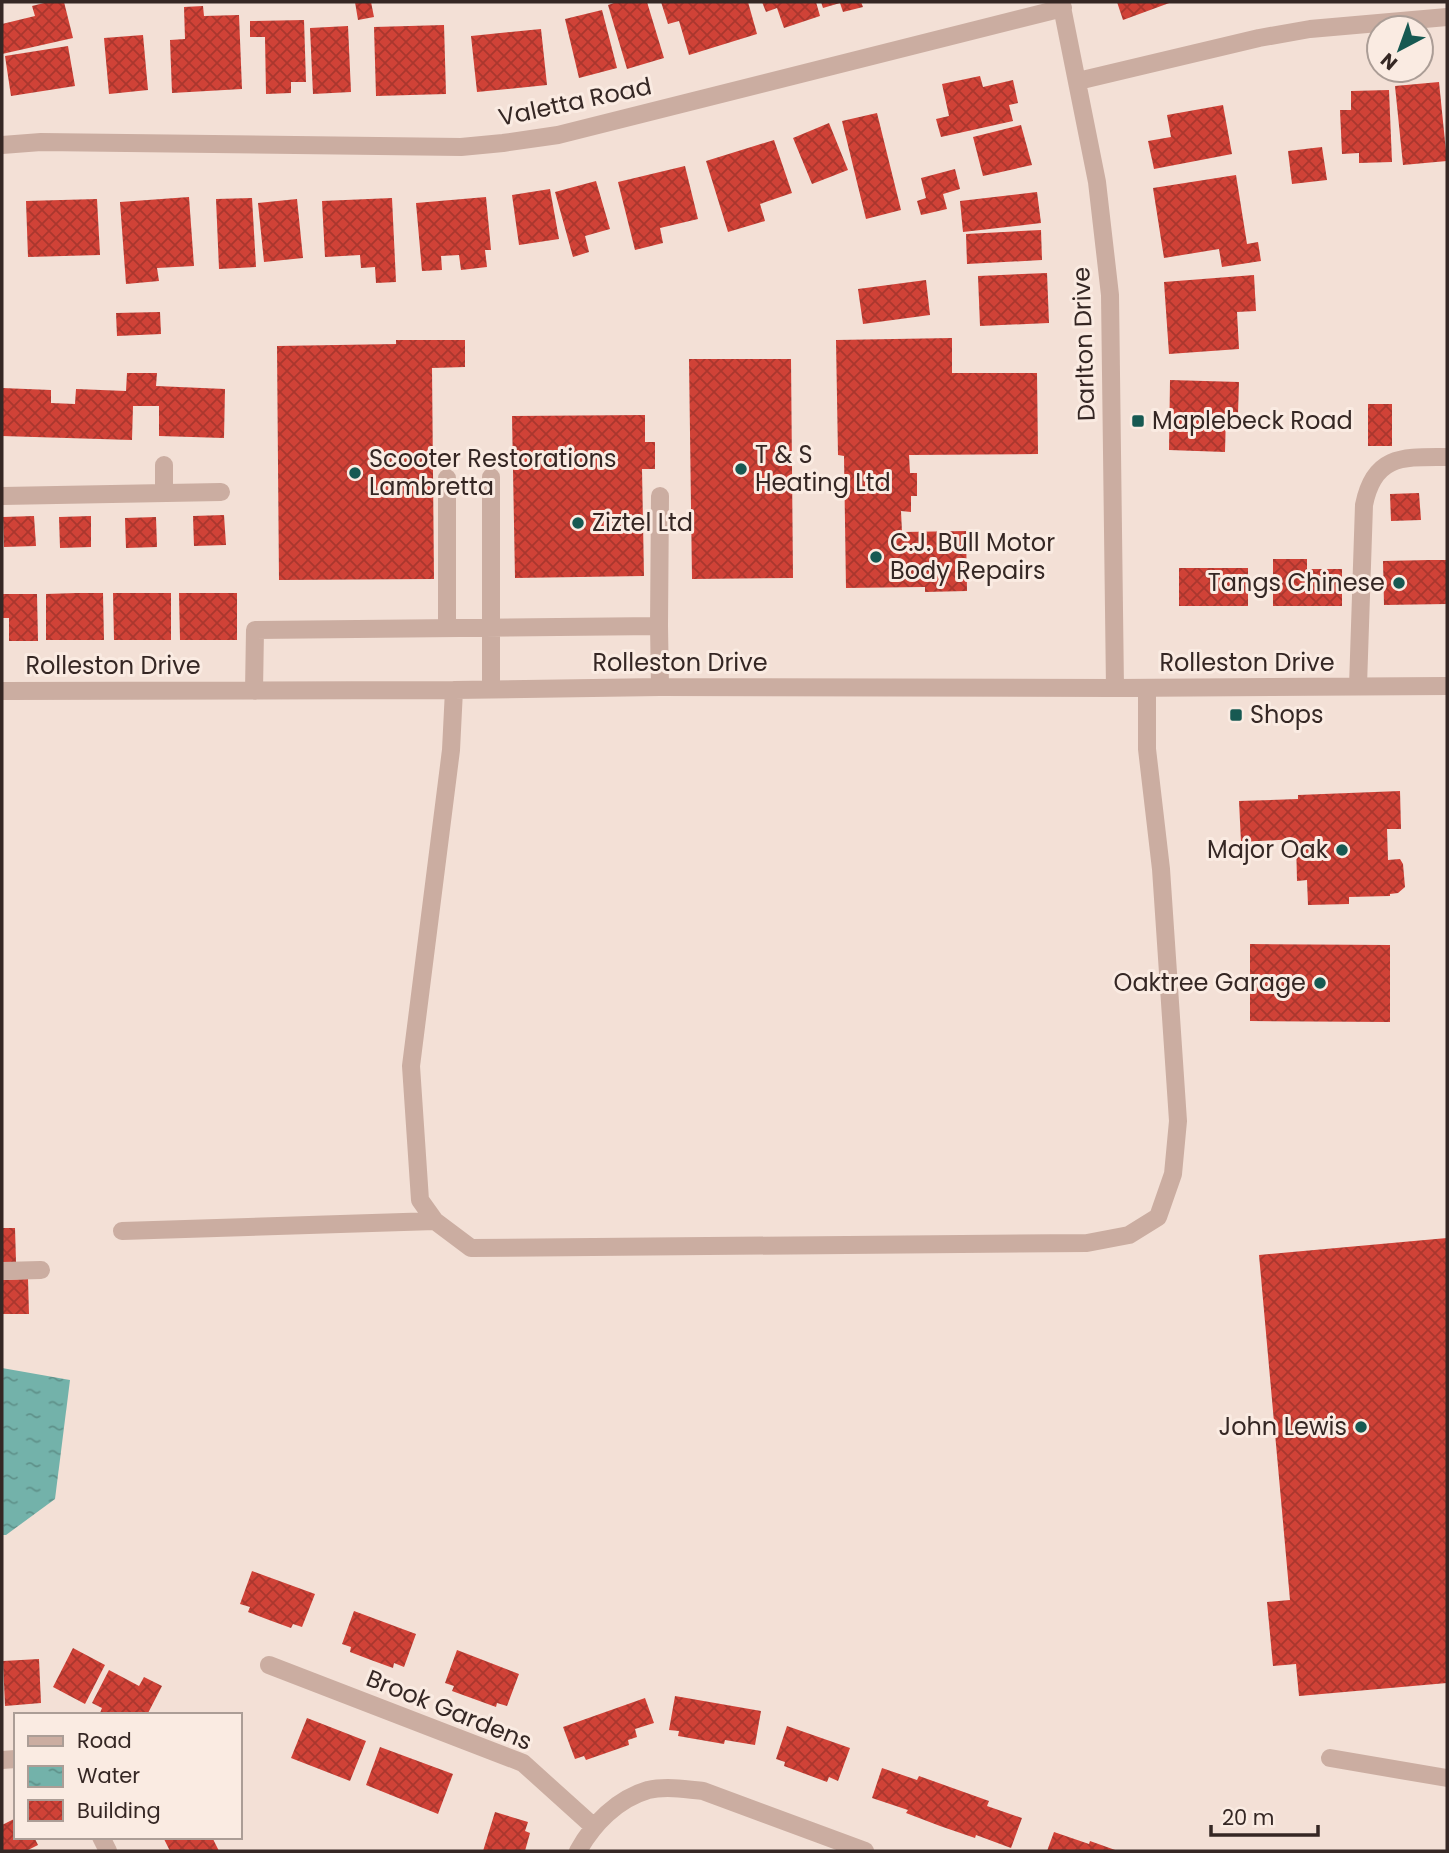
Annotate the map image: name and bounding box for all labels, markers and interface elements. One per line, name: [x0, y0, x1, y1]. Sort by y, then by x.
north arrow: [1365, 14, 1435, 84]
text: N: [1375, 47, 1403, 76]
street label: Valetta Road: [495, 69, 654, 134]
street label: Darlton Drive: [1064, 266, 1103, 422]
place label: Maplebeck Road: [1152, 404, 1353, 437]
marker: Maplebeck Road: [1130, 413, 1146, 429]
place label: T & S Heating Ltd: [755, 438, 891, 499]
place label: Scooter Restorations Lambretta: [369, 442, 617, 503]
marker: T & S Heating Ltd: [733, 461, 749, 477]
marker: Scooter Restorations Lambretta: [347, 465, 363, 481]
place label: Ziztel Ltd: [592, 506, 693, 539]
marker: Ziztel Ltd: [570, 515, 586, 531]
place label: C.J. Bull Motor Body Repairs: [890, 526, 1055, 587]
marker: C.J. Bull Motor Body Repairs: [868, 549, 884, 565]
place label: Tangs Chinese: [1208, 566, 1385, 599]
marker: Tangs Chinese: [1391, 575, 1407, 591]
street label: Rolleston Drive: [592, 646, 768, 679]
street label: Rolleston Drive: [1159, 646, 1335, 679]
street label: Rolleston Drive: [25, 649, 201, 682]
place label: Shops: [1250, 698, 1324, 731]
marker: Shops: [1228, 707, 1244, 723]
place label: Major Oak: [1207, 833, 1329, 866]
marker: Major Oak: [1334, 842, 1350, 858]
place label: Oaktree Garage: [1114, 966, 1306, 999]
marker: Oaktree Garage: [1312, 975, 1328, 991]
place label: John Lewis: [1218, 1410, 1347, 1443]
marker: John Lewis: [1353, 1419, 1369, 1435]
street label: Brook Gardens: [361, 1661, 537, 1758]
legend: [14, 1713, 242, 1839]
text: Road: [77, 1726, 132, 1755]
text: Water: [77, 1761, 140, 1790]
scale bar: [1211, 1794, 1318, 1838]
text: Building: [77, 1796, 161, 1825]
text: 20 m: [1222, 1803, 1275, 1832]

